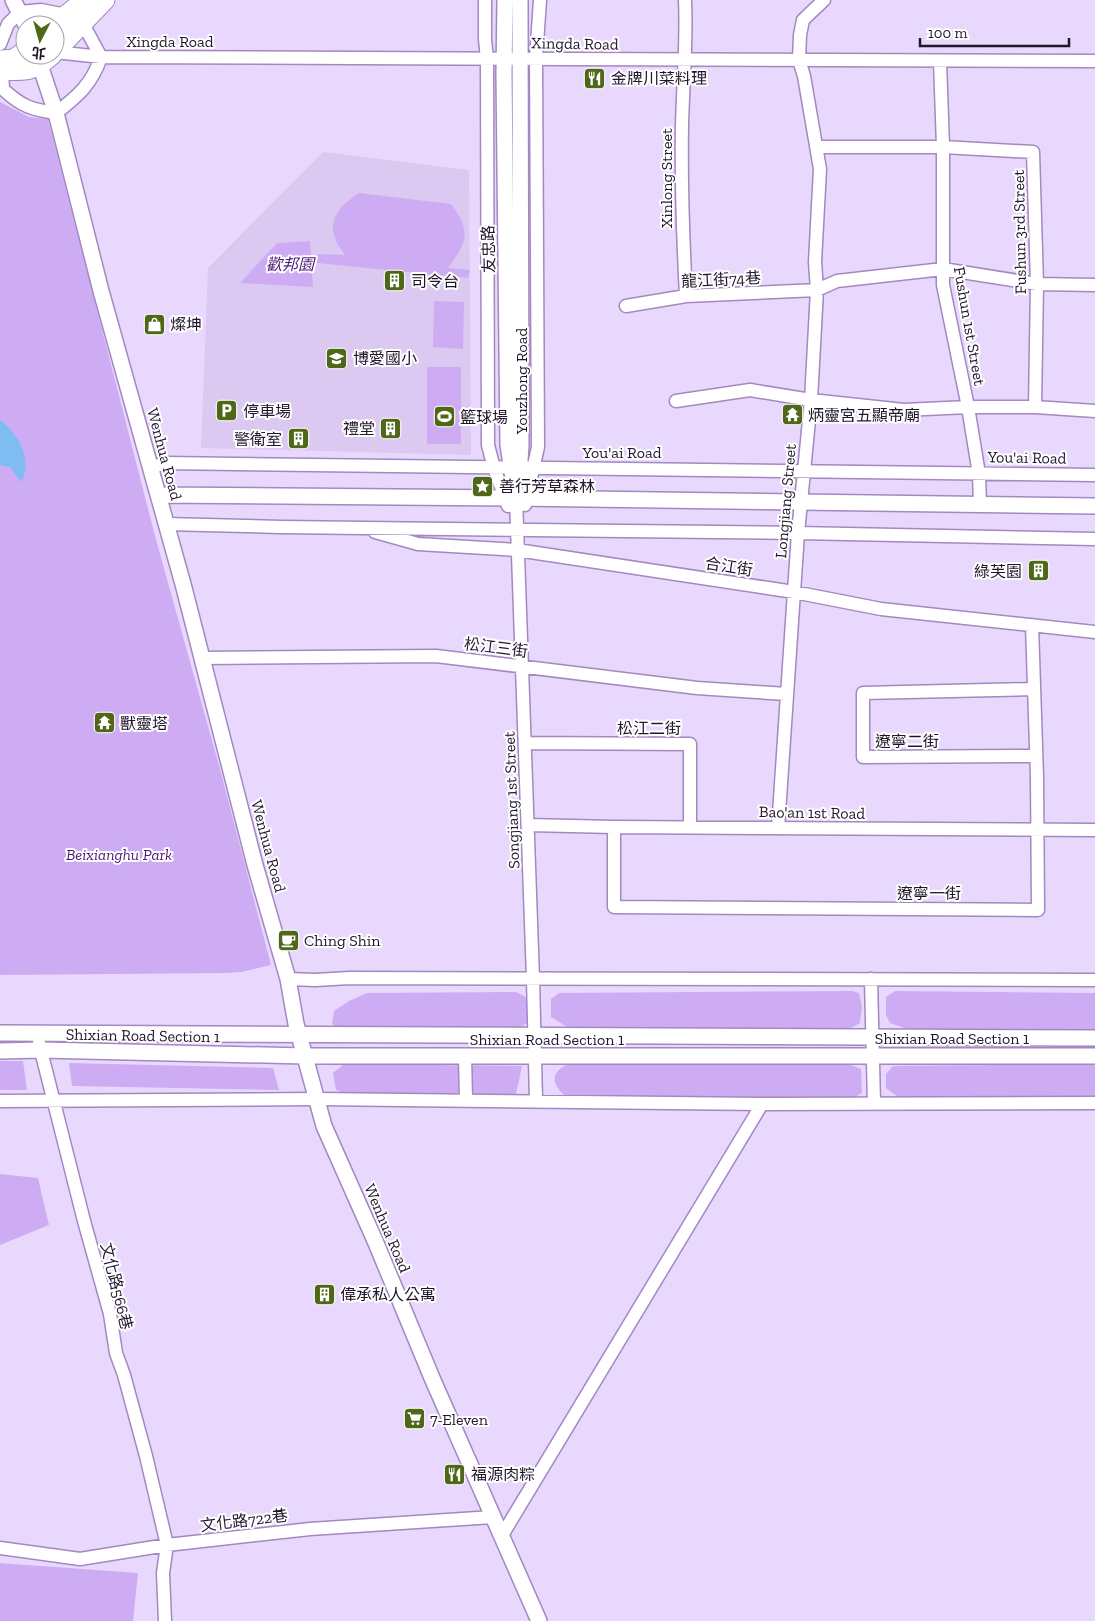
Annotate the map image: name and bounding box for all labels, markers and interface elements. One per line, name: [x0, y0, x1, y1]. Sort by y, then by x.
north arrow: [15, 15, 65, 65]
scale bar: [920, 15, 1069, 47]
text: 100 m: [928, 24, 967, 42]
street label: Xingda Road: [126, 32, 214, 51]
street label: Xingda Road: [531, 33, 619, 54]
text: 北: [31, 43, 47, 62]
restaurant icon: 金牌川菜料理: [583, 66, 607, 90]
place label: 金牌川菜料理: [611, 69, 707, 88]
street label: Xinlong Street: [657, 128, 676, 228]
street label: Fushun 3rd Street: [1009, 169, 1030, 295]
street label: 友忠路: [479, 225, 498, 273]
park label: 歡邦園: [266, 255, 316, 274]
street label: Fushun 1st Street: [950, 265, 989, 387]
street label: 龍江街74巷: [681, 268, 761, 291]
building icon: 司令台: [383, 269, 407, 293]
place label: 司令台: [411, 272, 459, 291]
shop icon: 燦坤: [142, 312, 166, 336]
place label: 燦坤: [170, 315, 202, 334]
street label: Youzhong Road: [512, 328, 531, 435]
school or university icon: 博愛國小: [325, 346, 349, 370]
place label: 博愛國小: [353, 349, 417, 368]
parking icon: 停車場: [215, 399, 239, 423]
place label: 停車場: [243, 402, 291, 421]
temple icon: 炳靈宮五顯帝廟: [780, 403, 804, 427]
sports icon: 籃球場: [432, 405, 456, 429]
street label: Wenhua Road: [143, 406, 186, 502]
place label: 炳靈宮五顯帝廟: [808, 406, 920, 425]
place label: 籃球場: [460, 408, 508, 427]
building icon: 禮堂: [379, 416, 403, 440]
place label: 禮堂: [343, 419, 375, 438]
building icon: 警衛室: [286, 427, 310, 451]
place label: 警衛室: [234, 430, 282, 449]
street label: You'ai Road: [582, 443, 662, 462]
street label: Longjiang Street: [771, 443, 800, 559]
street label: You'ai Road: [986, 447, 1067, 468]
place icon: 善行芳草森林: [471, 474, 495, 498]
place label: 善行芳草森林: [499, 477, 595, 496]
street label: 合江街: [704, 553, 754, 580]
building icon: 綠芙園: [1026, 559, 1050, 583]
place label: 綠芙園: [974, 562, 1022, 581]
street label: 松江三街: [463, 634, 529, 661]
temple icon: 獸靈塔: [92, 711, 116, 735]
place label: 獸靈塔: [120, 714, 168, 733]
street label: 松江二街: [617, 719, 681, 738]
street label: Songjiang 1st Street: [500, 731, 523, 869]
street label: 遼寧二街: [875, 732, 939, 751]
street label: Wenhua Road: [247, 798, 290, 894]
street label: Bao'an 1st Road: [759, 802, 865, 823]
park label: Beixianghu Park: [66, 845, 172, 864]
street label: 遼寧一街: [897, 884, 961, 903]
cafe icon: Ching Shin: [276, 928, 300, 952]
place label: Ching Shin: [304, 931, 381, 950]
street label: Shixian Road Section 1: [66, 1025, 220, 1046]
street label: Shixian Road Section 1: [875, 1029, 1029, 1048]
street label: Shixian Road Section 1: [470, 1030, 624, 1049]
street label: Wenhua Road: [360, 1181, 415, 1276]
street label: 文化路566巷: [97, 1241, 137, 1332]
building icon: 偉承私人公寓: [312, 1282, 336, 1306]
place label: 偉承私人公寓: [340, 1285, 436, 1304]
supermarket icon: 7-Eleven: [402, 1407, 426, 1431]
place label: 7-Eleven: [430, 1410, 489, 1429]
restaurant icon: 福源肉粽: [443, 1462, 467, 1486]
place label: 福源肉粽: [471, 1465, 535, 1484]
street label: 文化路722巷: [199, 1506, 289, 1535]

